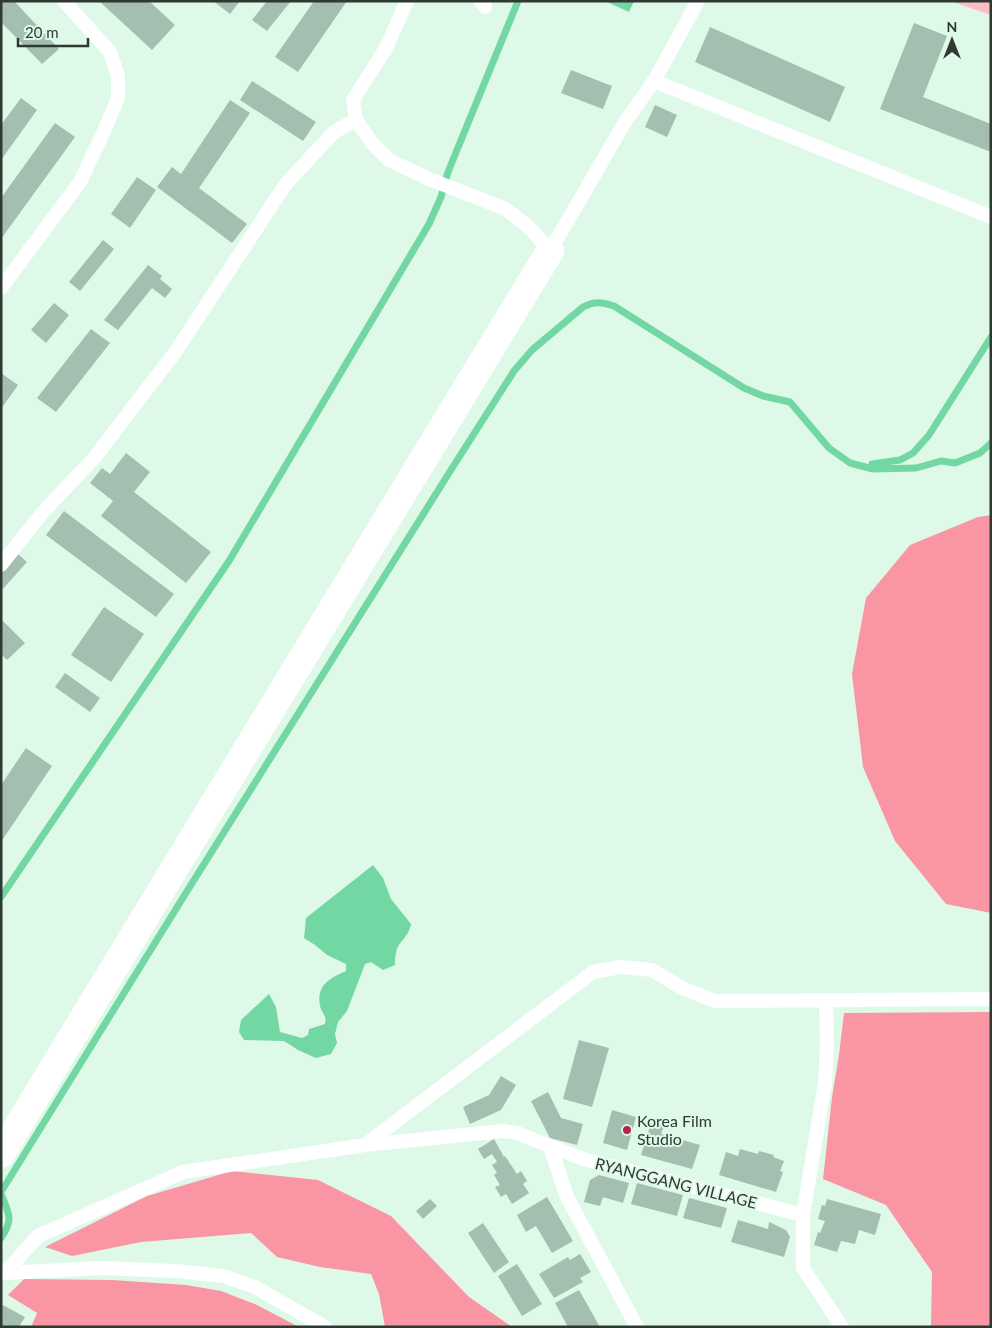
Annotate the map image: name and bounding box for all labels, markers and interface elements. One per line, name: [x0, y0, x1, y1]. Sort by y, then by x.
scale bar: [18, 15, 88, 47]
north arrow: [927, 15, 977, 65]
text: N: [947, 18, 957, 35]
text: 20 m: [25, 23, 59, 41]
place label: Korea Film Studio: [637, 1111, 712, 1148]
marker: Korea Film Studio: [621, 1124, 633, 1136]
street label: RYANGGANG VILLAGE: [593, 1153, 759, 1212]

